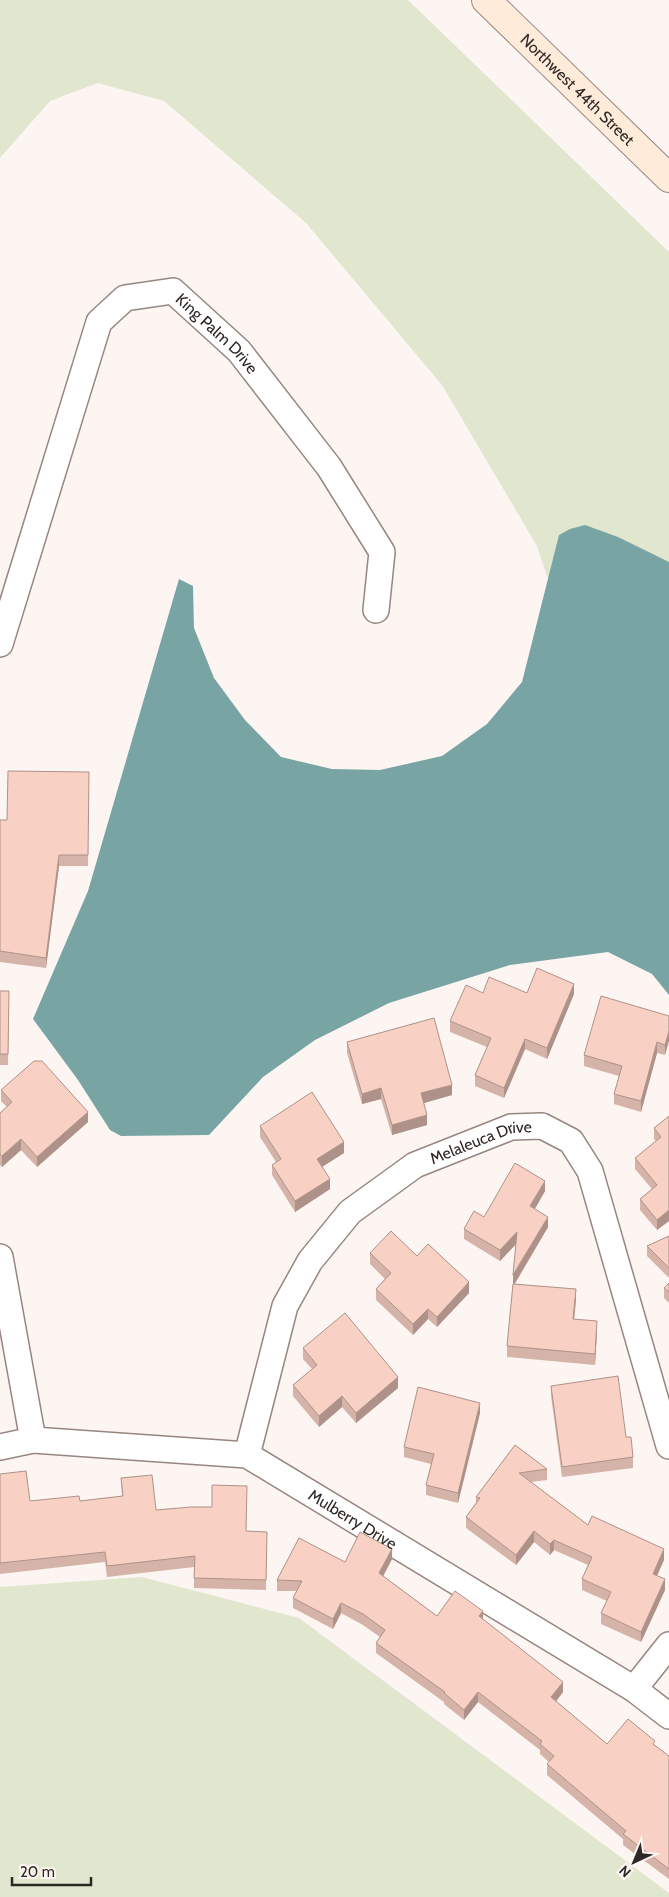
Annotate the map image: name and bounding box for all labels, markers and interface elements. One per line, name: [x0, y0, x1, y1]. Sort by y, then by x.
street label: Northwest 44th Street: [516, 30, 639, 150]
street label: King Palm Drive: [172, 289, 262, 377]
street label: Melaleuca Drive: [427, 1117, 532, 1168]
street label: Mulberry Drive: [305, 1485, 400, 1553]
north arrow: [609, 1837, 659, 1887]
scale bar: [12, 1854, 91, 1886]
text: N: [615, 1861, 635, 1881]
text: 20 m: [20, 1863, 55, 1881]

